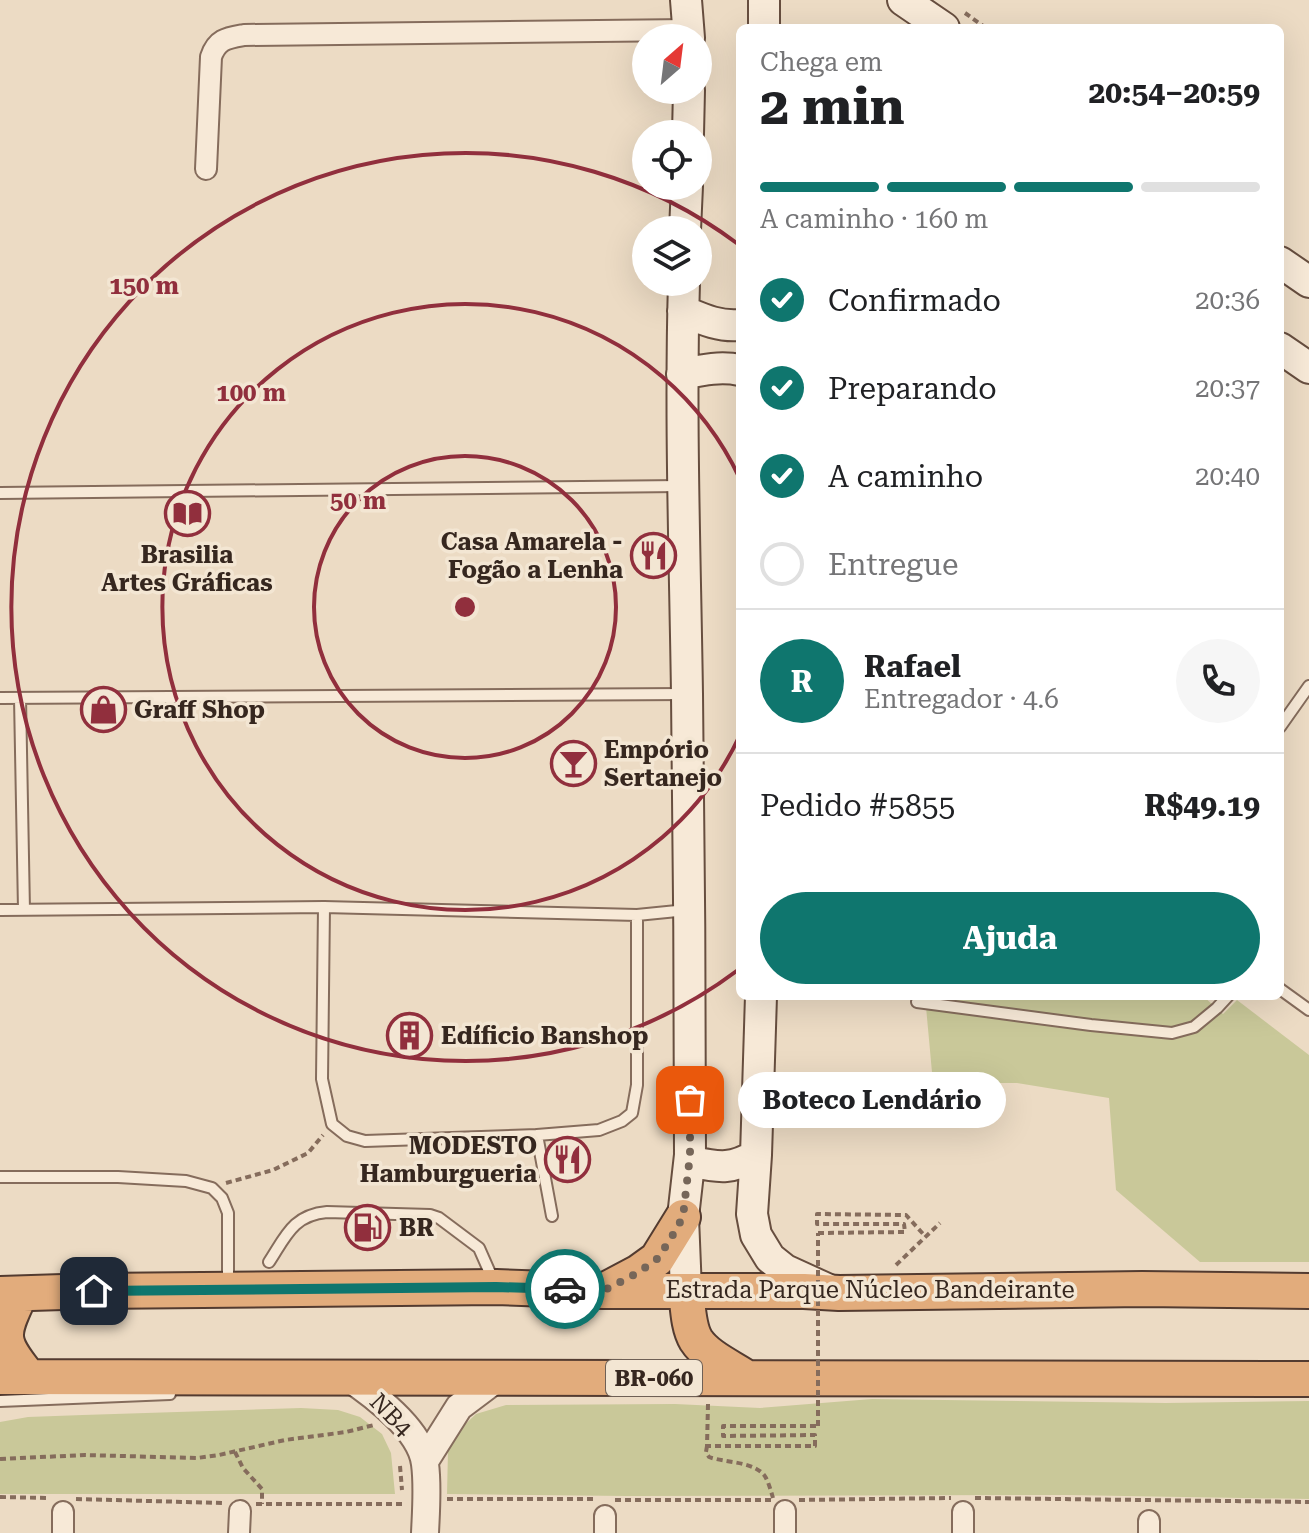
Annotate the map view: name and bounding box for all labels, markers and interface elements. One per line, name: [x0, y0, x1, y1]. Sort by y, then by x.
north arrow: [632, 24, 712, 104]
map controls: [632, 24, 712, 296]
text: Chega em: [760, 47, 883, 77]
text: 20:54–20:59: [1088, 75, 1260, 110]
text: 2 min: [760, 76, 905, 137]
button: locate: [632, 120, 712, 200]
text: A caminho · 160 m: [760, 204, 988, 234]
button: layers: [632, 216, 712, 296]
text: 150 m: [109, 272, 179, 300]
icon: check: [760, 278, 804, 322]
text: Confirmado: [828, 283, 1001, 318]
text: 20:36: [1195, 285, 1260, 315]
icon: check: [760, 366, 804, 410]
text: Preparando: [828, 371, 997, 406]
text: 20:37: [1195, 373, 1260, 403]
text: 100 m: [216, 379, 286, 407]
icon: check: [760, 454, 804, 498]
text: A caminho: [828, 459, 983, 494]
text: 20:40: [1195, 461, 1260, 491]
text: 50 m: [330, 487, 386, 515]
library icon: Brasilia Artes Gráficas: [163, 489, 211, 537]
place label: Casa Amarela - Fogão a Lenha: [441, 528, 623, 584]
restaurant icon: Casa Amarela - Fogão a Lenha: [630, 532, 678, 580]
place label: Brasilia Artes Gráficas: [101, 541, 273, 597]
text: Entregue: [828, 547, 958, 582]
centre of rings: [451, 593, 479, 621]
button: phone: [1176, 639, 1260, 723]
text: Rafael: [864, 649, 961, 684]
text: R: [791, 664, 813, 699]
text: Entregador · 4.6: [864, 684, 1059, 714]
shop icon: Graff Shop: [79, 686, 127, 734]
place label: Graff Shop: [134, 696, 265, 724]
place label: Empório Sertanejo: [604, 736, 722, 792]
bar icon: Empório Sertanejo: [549, 740, 597, 788]
text: Pedido #5855: [760, 788, 955, 823]
text: R$49.19: [1144, 788, 1260, 823]
button: Ajuda: [760, 892, 1260, 984]
building icon: Edíficio Banshop: [386, 1012, 434, 1060]
place label: Edíficio Banshop: [441, 1022, 648, 1050]
pin: [656, 1066, 724, 1134]
callout: Boteco Lendário: [738, 1072, 1006, 1128]
icon: bag: [668, 1078, 712, 1122]
text: Boteco Lendário: [763, 1085, 981, 1115]
place label: MODESTO Hamburgueria: [360, 1132, 537, 1188]
restaurant icon: MODESTO Hamburgueria: [544, 1136, 592, 1184]
fuel station icon: BR: [344, 1204, 392, 1252]
place label: BR: [399, 1214, 434, 1242]
courier: [525, 1249, 605, 1329]
pin: [60, 1257, 128, 1325]
icon: car: [543, 1267, 587, 1311]
icon: home: [72, 1269, 116, 1313]
street label: Estrada Parque Núcleo Bandeirante: [665, 1276, 1075, 1304]
road number: BR-060: [606, 1360, 702, 1396]
street label: NB4: [364, 1388, 418, 1443]

